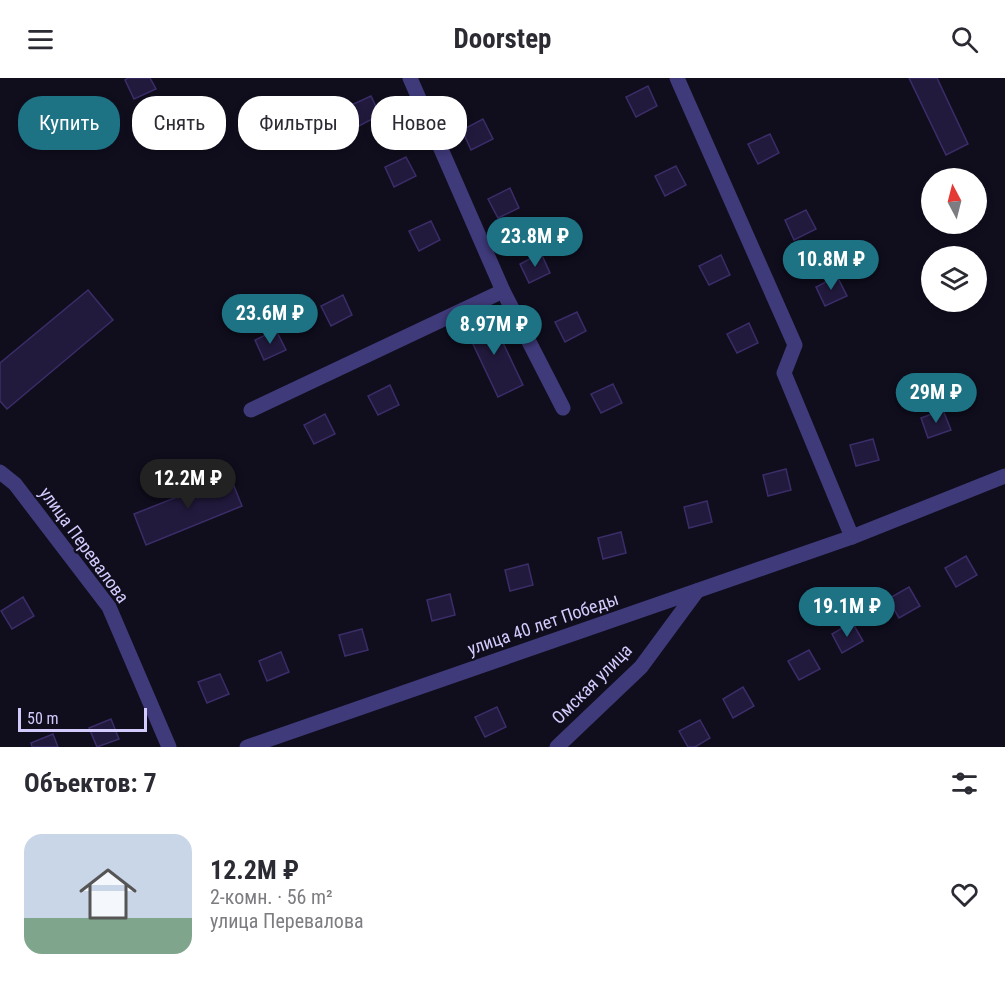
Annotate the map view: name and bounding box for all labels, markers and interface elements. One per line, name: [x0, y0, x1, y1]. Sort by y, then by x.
icon: menu: [24, 23, 57, 56]
text: Doorstep: [454, 23, 551, 55]
icon: search: [948, 23, 981, 56]
chip: Купить: [18, 96, 120, 150]
chip: Снять: [132, 96, 226, 150]
chip: Фильтры: [238, 96, 359, 150]
chip: Новое: [371, 96, 467, 150]
north arrow: [921, 168, 987, 234]
map controls: [921, 168, 987, 312]
pin: 23.8M ₽: [480, 217, 590, 268]
text: 23.8M ₽: [501, 224, 569, 248]
pin: 10.8M ₽: [776, 240, 886, 291]
button: layers: [921, 246, 987, 312]
text: 10.8M ₽: [797, 247, 865, 271]
pin: 23.6M ₽: [215, 294, 325, 345]
text: 23.6M ₽: [236, 301, 304, 325]
pin: 8.97M ₽: [439, 305, 549, 356]
text: 8.97M ₽: [460, 312, 528, 336]
pin: 29M ₽: [894, 373, 978, 424]
text: 29M ₽: [910, 380, 962, 404]
pin: 12.2M ₽: [133, 459, 243, 510]
text: 12.2M ₽: [154, 466, 222, 490]
street label: улица Перевалова: [35, 483, 134, 607]
pin: 19.1M ₽: [792, 587, 902, 638]
street label: улица 40 лет Победы: [465, 588, 621, 659]
text: 19.1M ₽: [813, 594, 881, 618]
street label: Омская улица: [547, 639, 636, 728]
scale bar: [18, 705, 147, 732]
text: 50 m: [27, 709, 59, 728]
icon: filters: [948, 767, 981, 800]
text: Объектов: 7: [24, 768, 157, 798]
text: 12.2M ₽: [210, 855, 299, 885]
icon: home: [72, 858, 144, 930]
icon: heart: [948, 878, 981, 911]
text: 2-комн. · 56 m²: [210, 885, 333, 909]
text: улица Перевалова: [210, 909, 364, 933]

